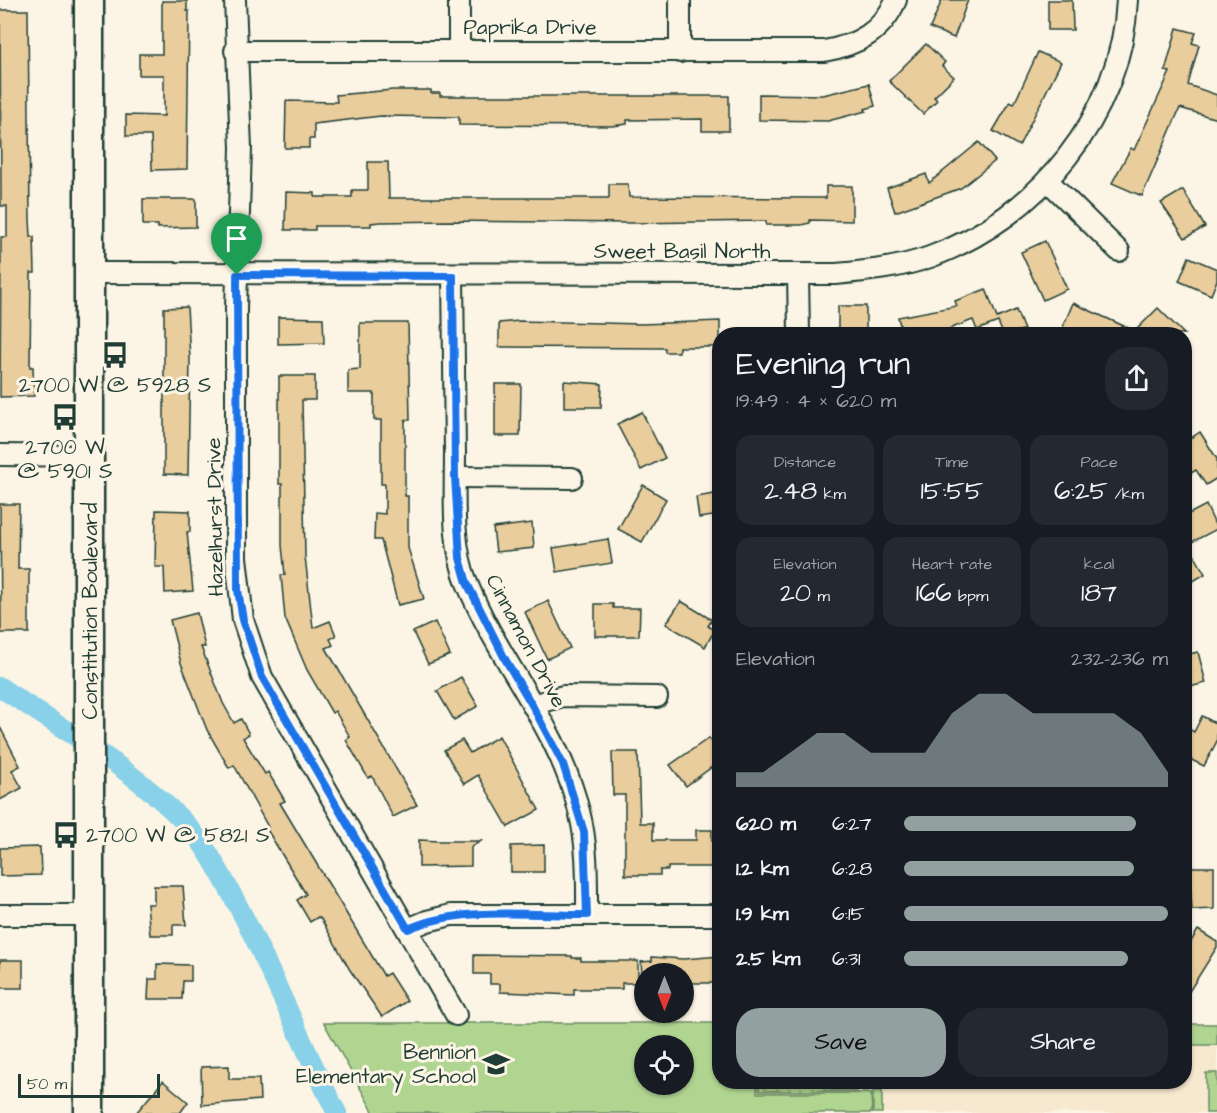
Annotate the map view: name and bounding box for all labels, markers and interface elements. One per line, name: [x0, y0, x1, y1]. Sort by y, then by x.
street label: Paprika Drive: [463, 13, 597, 43]
pin: [211, 213, 262, 275]
icon: arrive: [220, 222, 253, 255]
street label: Sweet Basil North: [594, 237, 771, 266]
bus stop icon: 2700 W @ 5928 S: [100, 340, 130, 370]
text: Evening run: [736, 341, 910, 387]
button: share: [1105, 347, 1168, 410]
place label: 2700 W @ 5928 S: [19, 371, 211, 400]
text: 19:49 · 4 × 620 m: [736, 387, 896, 415]
bus stop icon: 2700 W @ 5901 S: [50, 402, 80, 432]
place label: 2700 W @ 5901 S: [18, 433, 112, 486]
street label: Hazelhurst Drive: [199, 437, 231, 597]
text: Distance: [774, 451, 836, 473]
text: Time: [935, 451, 969, 473]
text: Pace: [1080, 451, 1118, 473]
text: 2.48: [764, 473, 817, 509]
text: 15:55: [921, 473, 983, 509]
text: 6:25: [1054, 473, 1108, 509]
text: km: [817, 483, 846, 505]
text: /km: [1108, 483, 1144, 505]
street label: Constitution Boulevard: [76, 502, 105, 719]
text: Elevation: [774, 553, 836, 575]
text: Heart rate: [912, 553, 992, 575]
text: kcal: [1084, 553, 1114, 575]
street label: Cinnamon Drive: [479, 569, 573, 713]
text: 20: [780, 575, 811, 611]
text: 166: [916, 575, 952, 611]
text: 187: [1081, 575, 1117, 611]
text: m: [811, 585, 830, 607]
text: bpm: [952, 585, 988, 607]
text: Elevation: [736, 645, 815, 673]
text: 232–236 m: [1071, 645, 1168, 673]
text: 620 m: [736, 810, 796, 838]
text: 6:27: [832, 810, 872, 838]
bus stop icon: 2700 W @ 5821 S: [51, 820, 81, 850]
place label: 2700 W @ 5821 S: [86, 821, 269, 850]
text: 1.2 km: [736, 855, 789, 883]
text: 6:28: [832, 855, 872, 883]
text: 1.9 km: [736, 900, 789, 928]
text: 6:15: [832, 900, 865, 928]
text: 2.5 km: [736, 945, 800, 973]
text: 6:31: [832, 945, 861, 973]
north arrow: [634, 963, 694, 1023]
map controls: [634, 963, 694, 1095]
button: Save: [736, 1008, 946, 1077]
button: Share: [958, 1008, 1168, 1077]
button: locate: [634, 1035, 694, 1095]
place label: Bennion Elementary School: [296, 1038, 476, 1093]
school or university icon: Bennion Elementary School: [481, 1049, 511, 1079]
scale bar: [18, 1071, 160, 1098]
text: 50 m: [27, 1073, 67, 1095]

